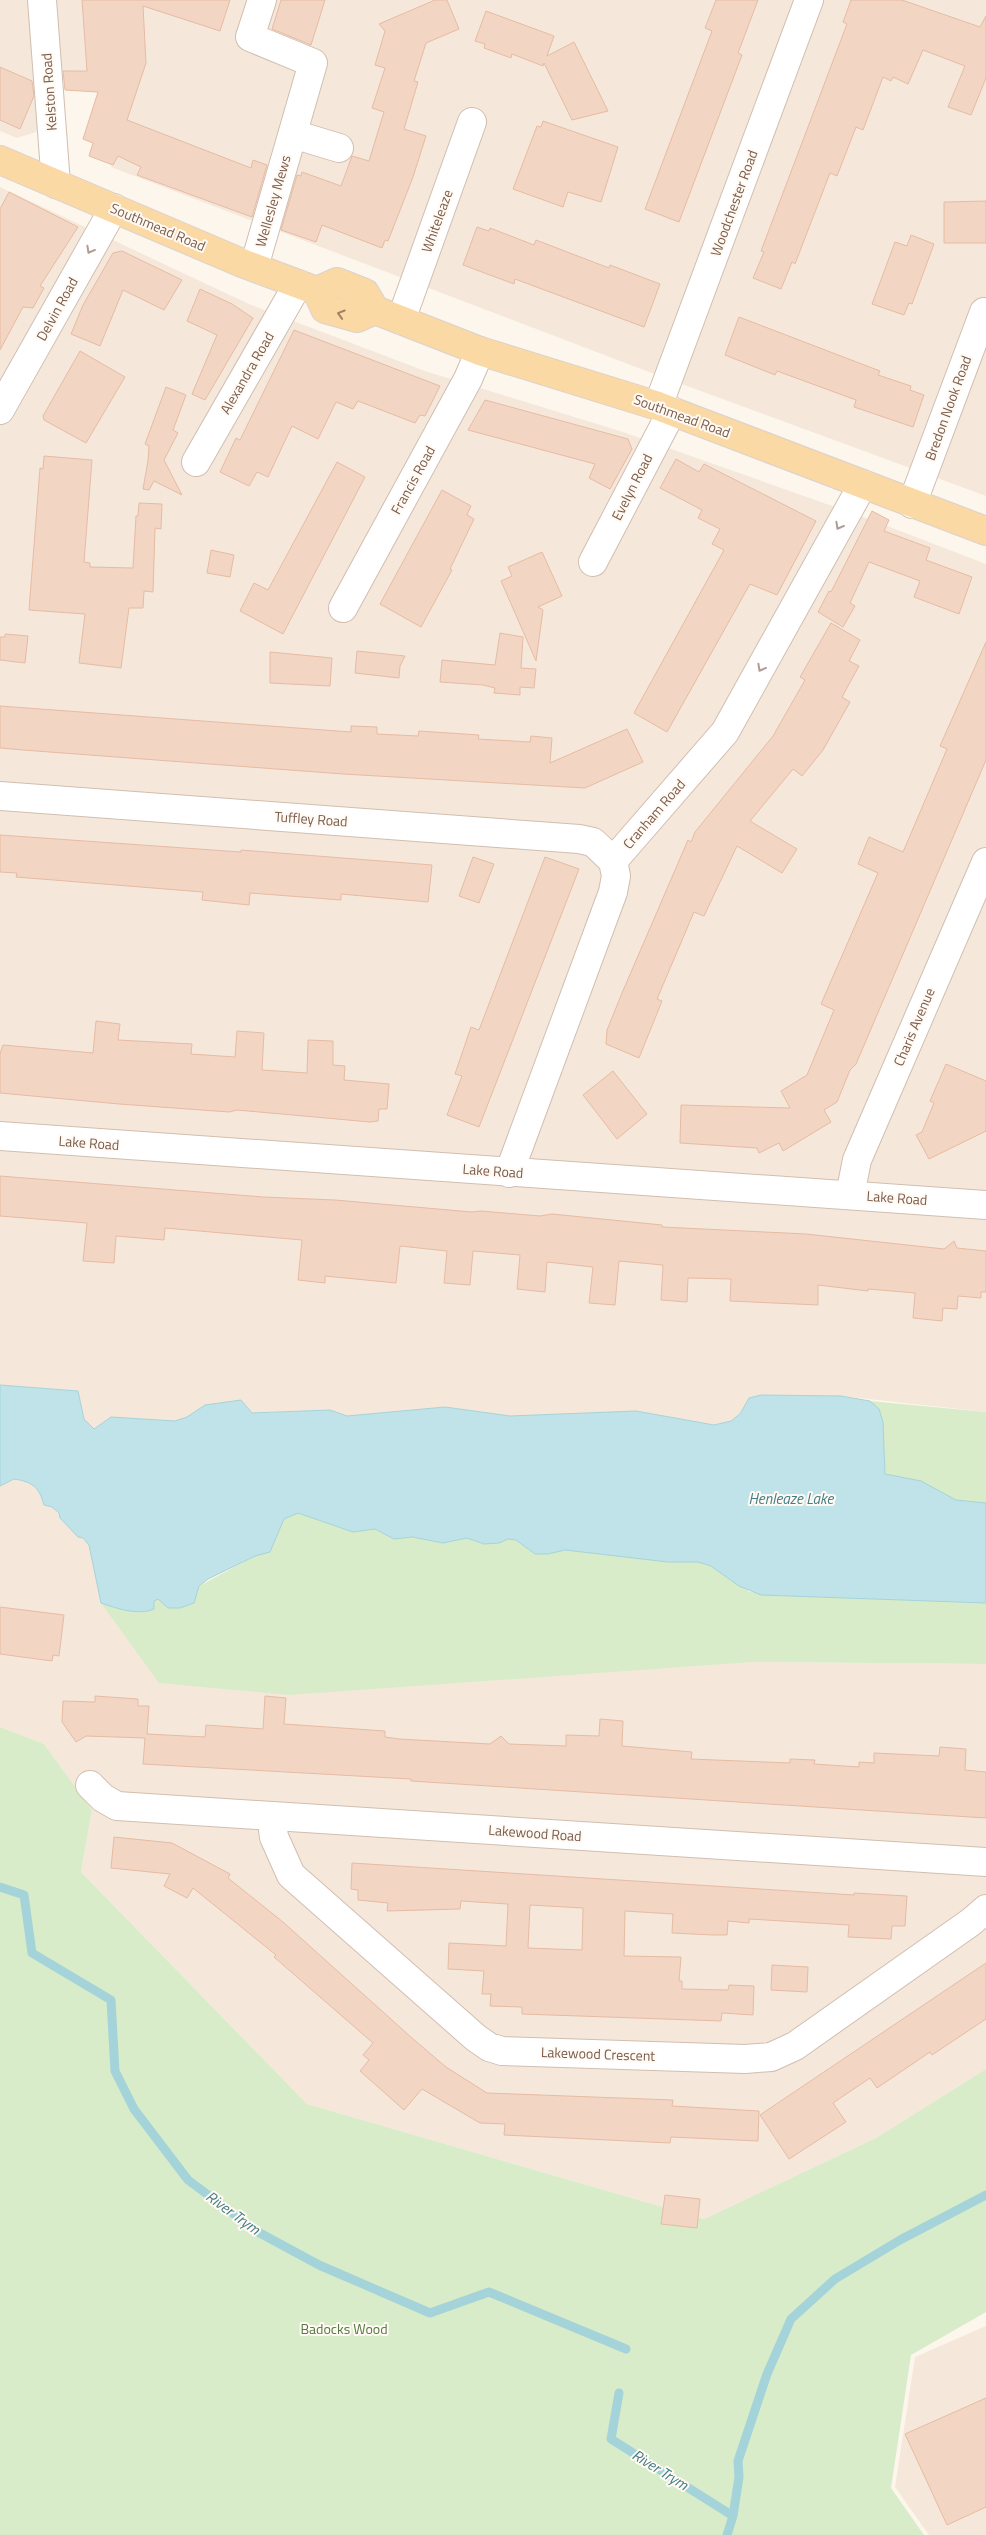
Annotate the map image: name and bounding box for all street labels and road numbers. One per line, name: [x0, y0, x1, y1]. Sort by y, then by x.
street label: Kelston Road: [35, 52, 62, 132]
street label: Woodchester Road: [705, 147, 763, 259]
street label: Wellesley Mews: [249, 152, 296, 249]
street label: Whiteleaze: [415, 186, 458, 255]
street label: Southmead Road: [107, 197, 209, 256]
street label: Delvin Road: [30, 273, 83, 344]
street label: Alexandra Road: [214, 328, 279, 418]
street label: Bredon Nook Road: [919, 353, 976, 463]
street label: Southmead Road: [631, 388, 733, 443]
street label: Francis Road: [385, 442, 440, 518]
street label: Evelyn Road: [606, 450, 657, 524]
street label: Cranham Road: [617, 774, 690, 853]
street label: Tuffley Road: [274, 805, 348, 832]
street label: Charis Avenue: [888, 984, 940, 1069]
street label: Lake Road: [58, 1130, 120, 1155]
street label: Lake Road: [462, 1158, 524, 1183]
street label: Lake Road: [866, 1185, 928, 1210]
street label: Lakewood Road: [488, 1819, 582, 1846]
street label: Lakewood Crescent: [540, 2041, 656, 2066]

